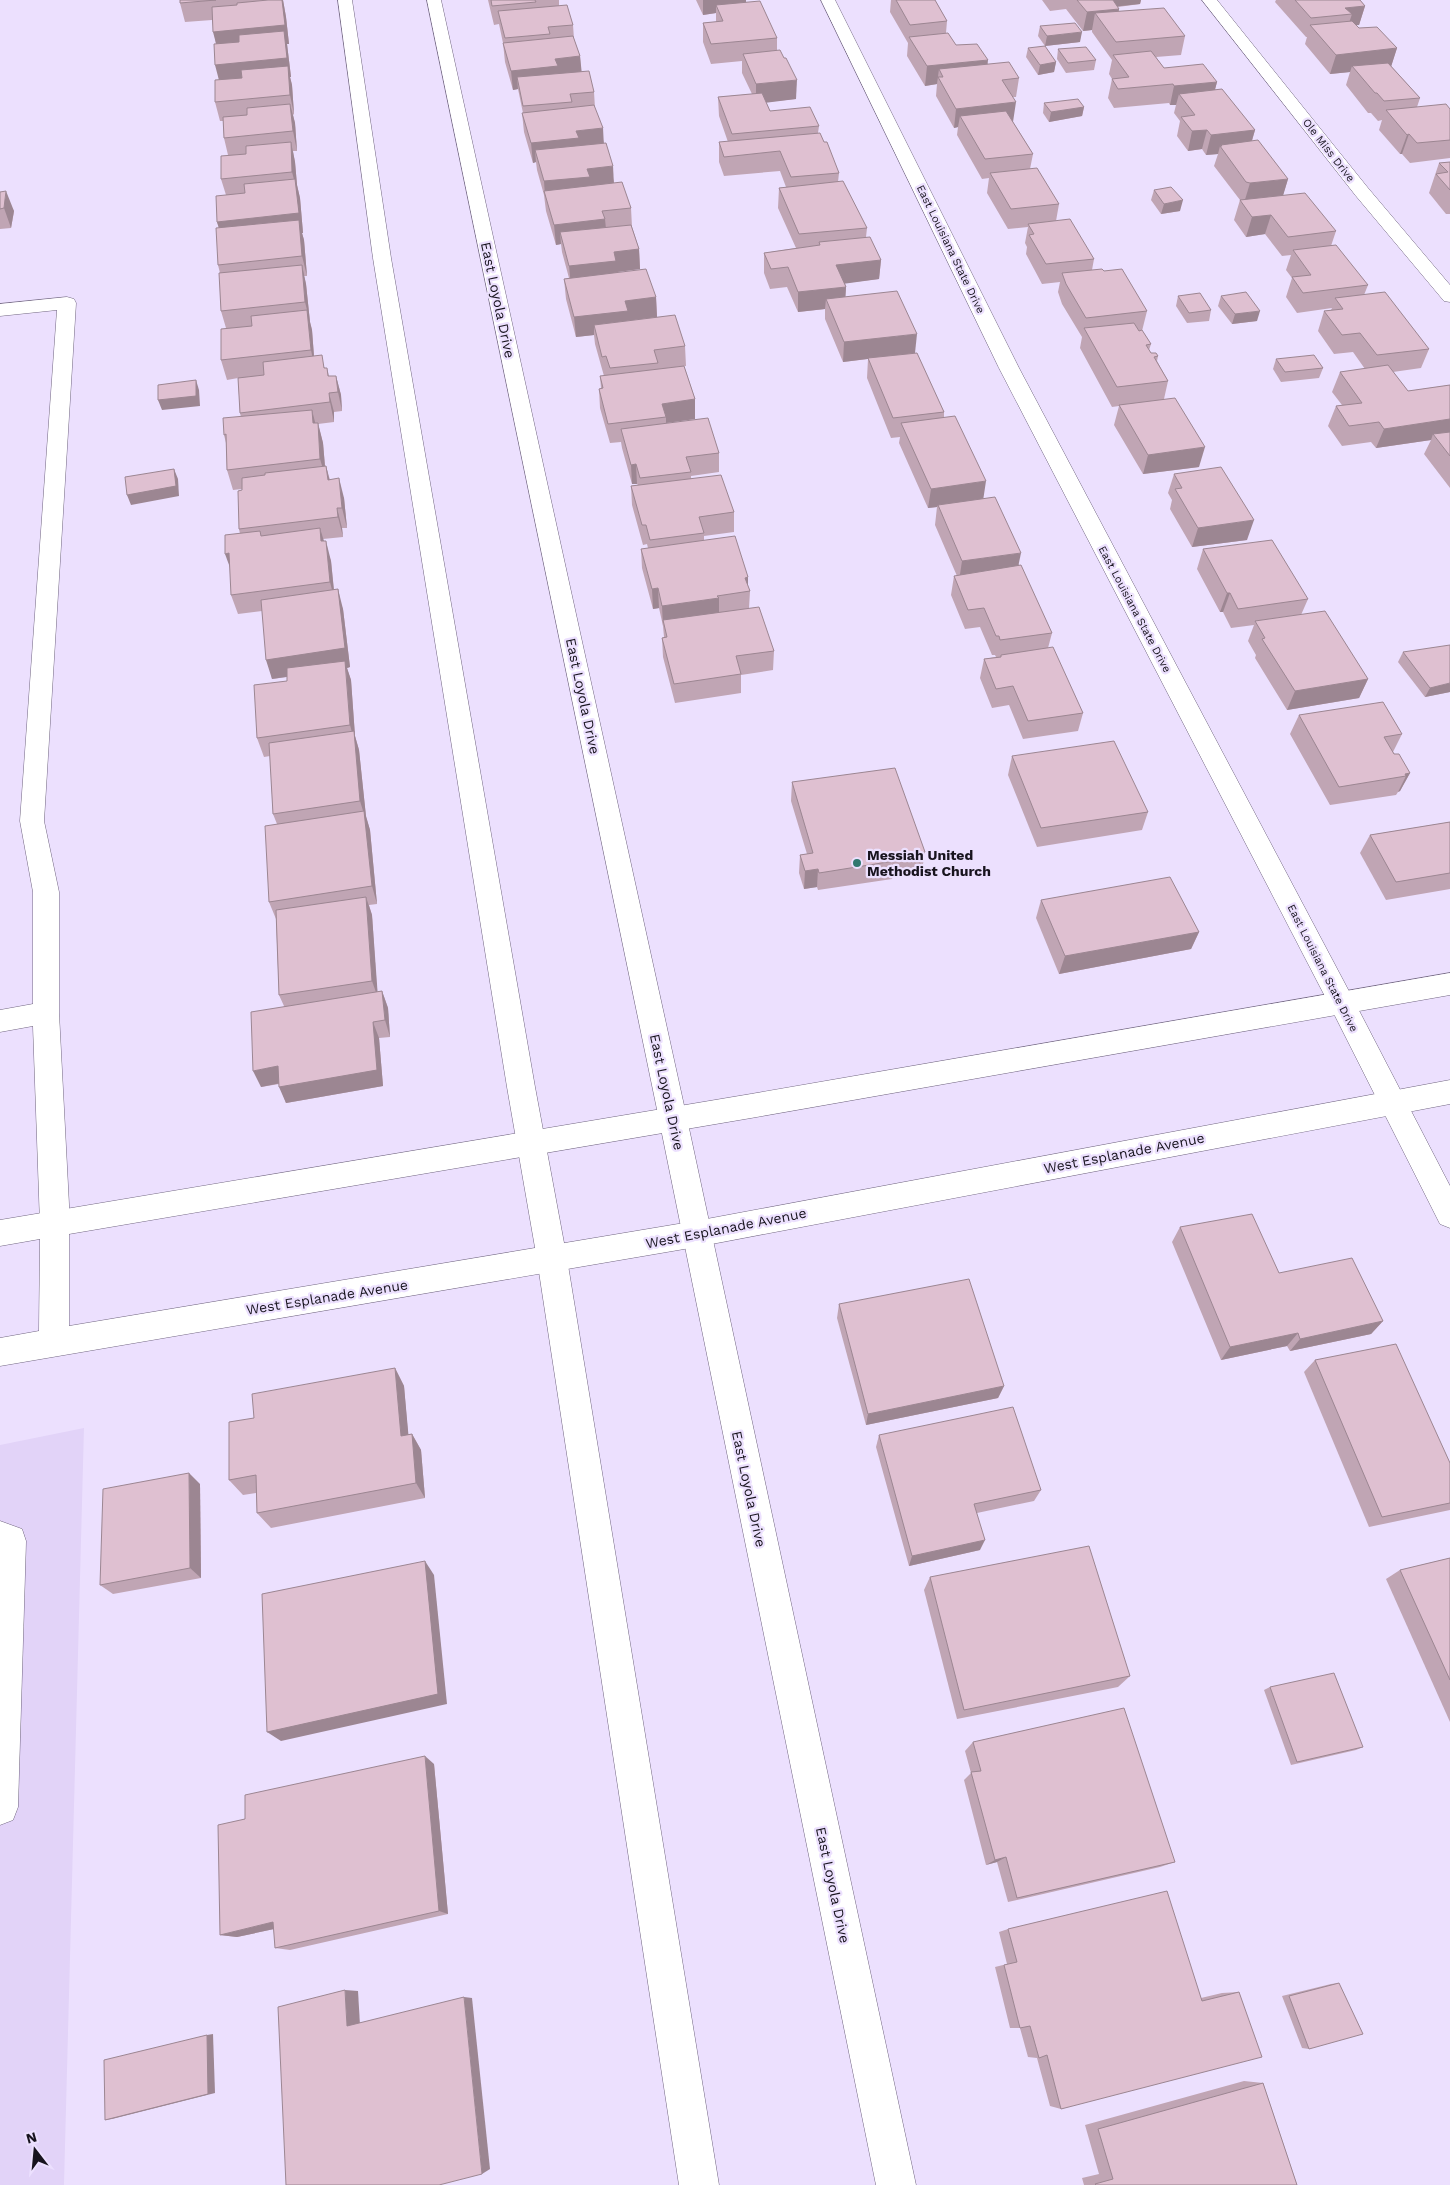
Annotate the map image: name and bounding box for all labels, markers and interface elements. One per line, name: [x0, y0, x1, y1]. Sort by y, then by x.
street label: Ole Miss Drive: [1300, 116, 1357, 185]
street label: East Louisiana State Drive: [914, 183, 987, 316]
street label: East Loyola Drive: [478, 240, 518, 360]
street label: East Louisiana State Drive: [1096, 544, 1173, 675]
street label: East Loyola Drive: [563, 636, 603, 756]
place label: Messiah United Methodist Church: [867, 847, 991, 879]
marker: Messiah United Methodist Church: [851, 857, 863, 869]
street label: East Louisiana State Drive: [1285, 902, 1360, 1034]
street label: East Loyola Drive: [647, 1032, 687, 1152]
street label: West Esplanade Avenue: [1042, 1130, 1206, 1176]
street label: West Esplanade Avenue: [644, 1205, 808, 1251]
street label: West Esplanade Avenue: [245, 1276, 409, 1318]
street label: East Loyola Drive: [729, 1429, 769, 1549]
street label: East Loyola Drive: [813, 1825, 853, 1945]
north arrow: [10, 2125, 60, 2175]
text: N: [24, 2128, 39, 2147]

